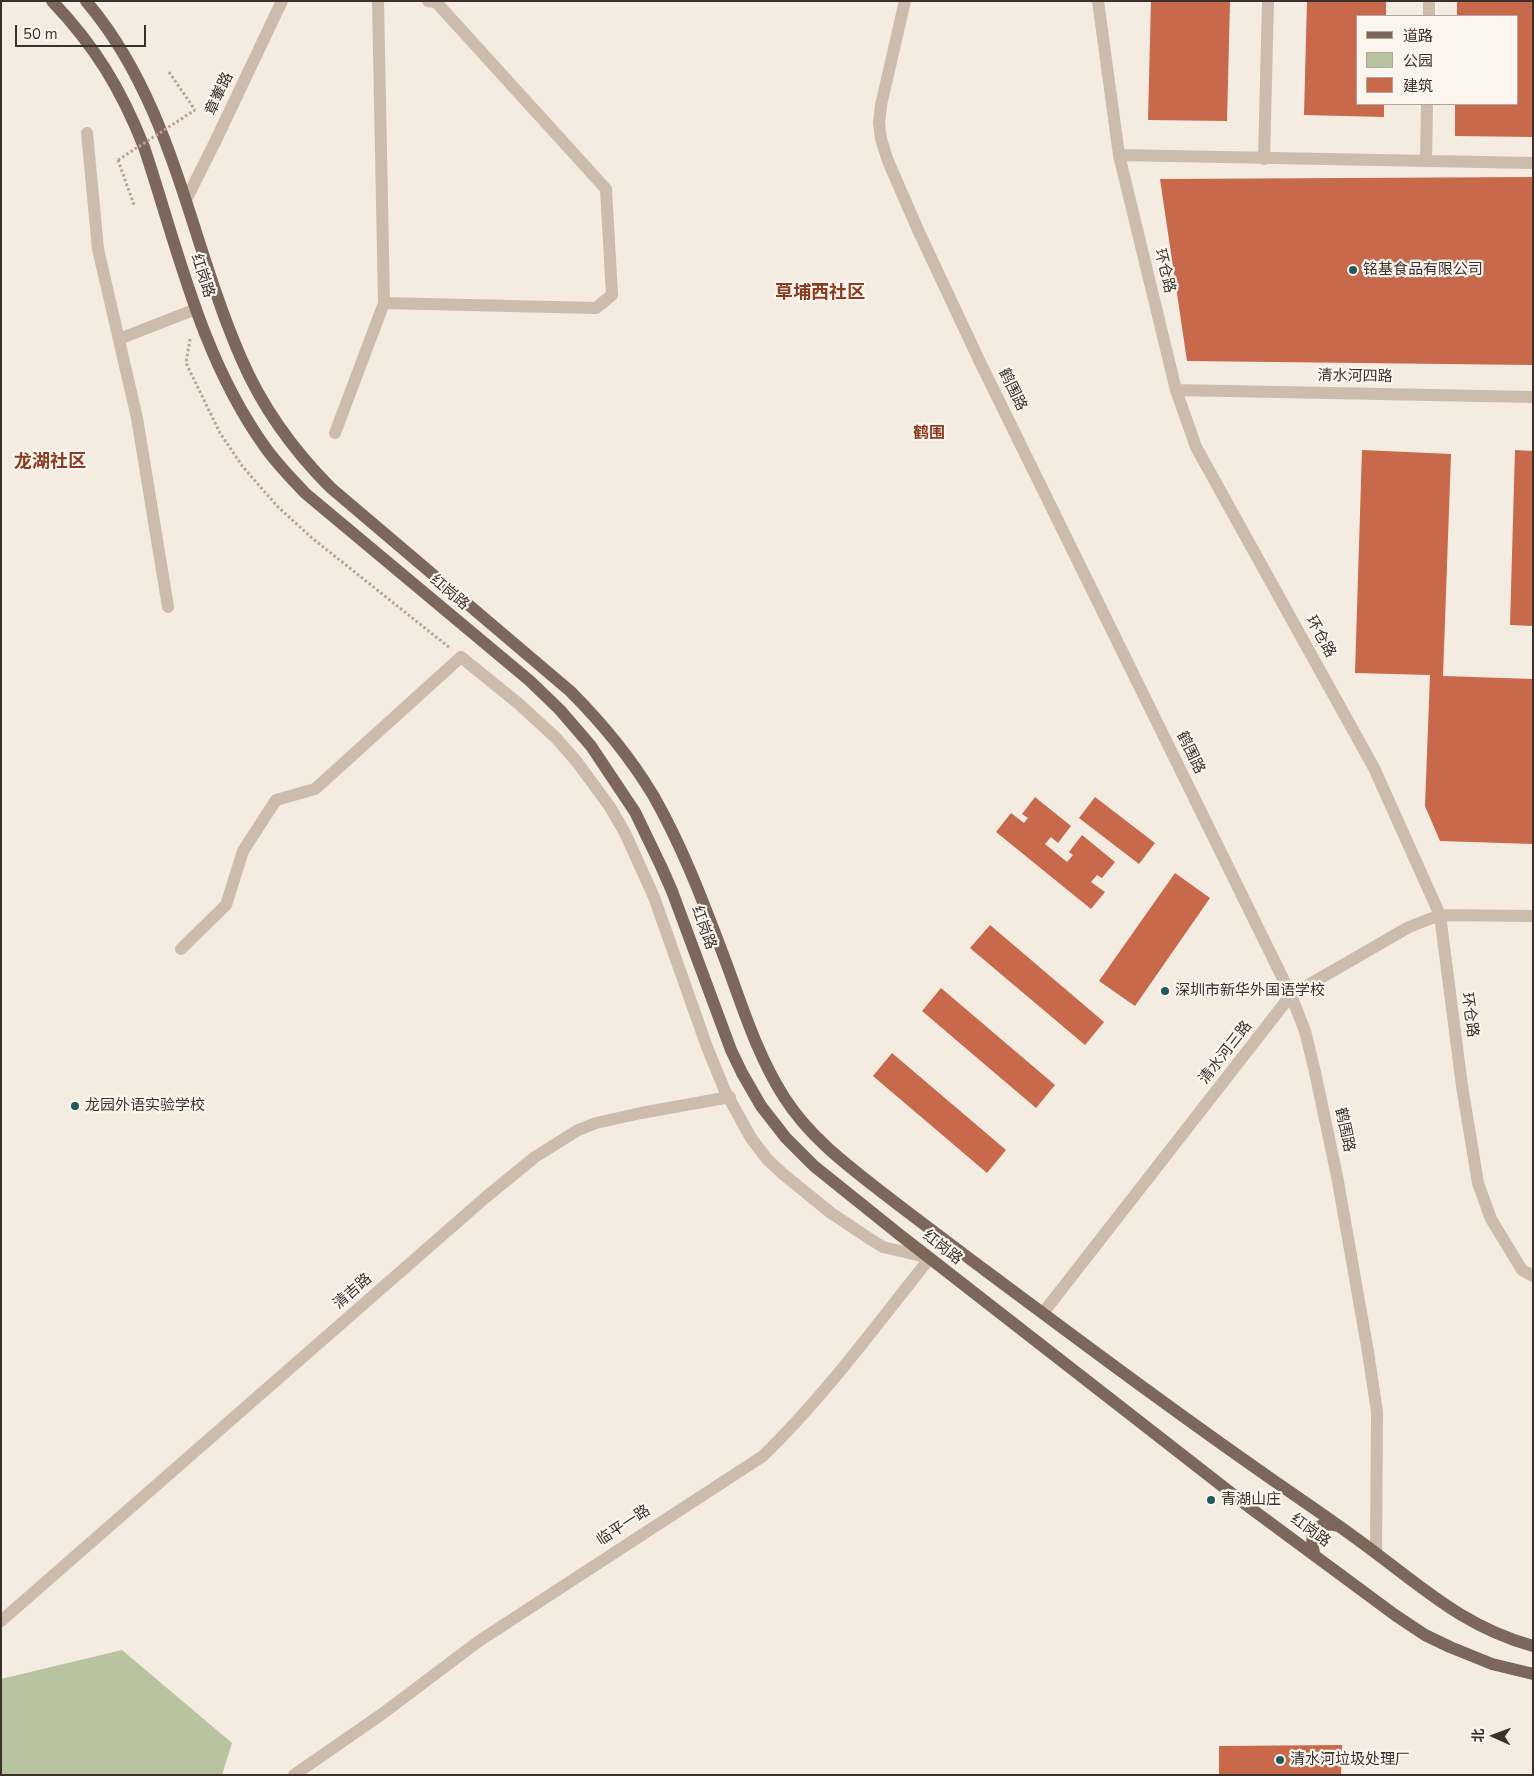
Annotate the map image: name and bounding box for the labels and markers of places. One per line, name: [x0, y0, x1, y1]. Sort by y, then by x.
place label: 铭基食品有限公司: [1363, 261, 1483, 279]
marker: 铭基食品有限公司: [1347, 264, 1359, 276]
place label: 深圳市新华外国语学校: [1175, 982, 1325, 1000]
marker: 深圳市新华外国语学校: [1159, 985, 1171, 997]
place label: 龙园外语实验学校: [85, 1097, 205, 1115]
marker: 龙园外语实验学校: [69, 1100, 81, 1112]
place label: 青湖山庄: [1221, 1491, 1281, 1509]
marker: 青湖山庄: [1205, 1494, 1217, 1506]
place label: 清水河垃圾处理厂: [1290, 1751, 1410, 1769]
marker: 清水河垃圾处理厂: [1274, 1754, 1286, 1766]

